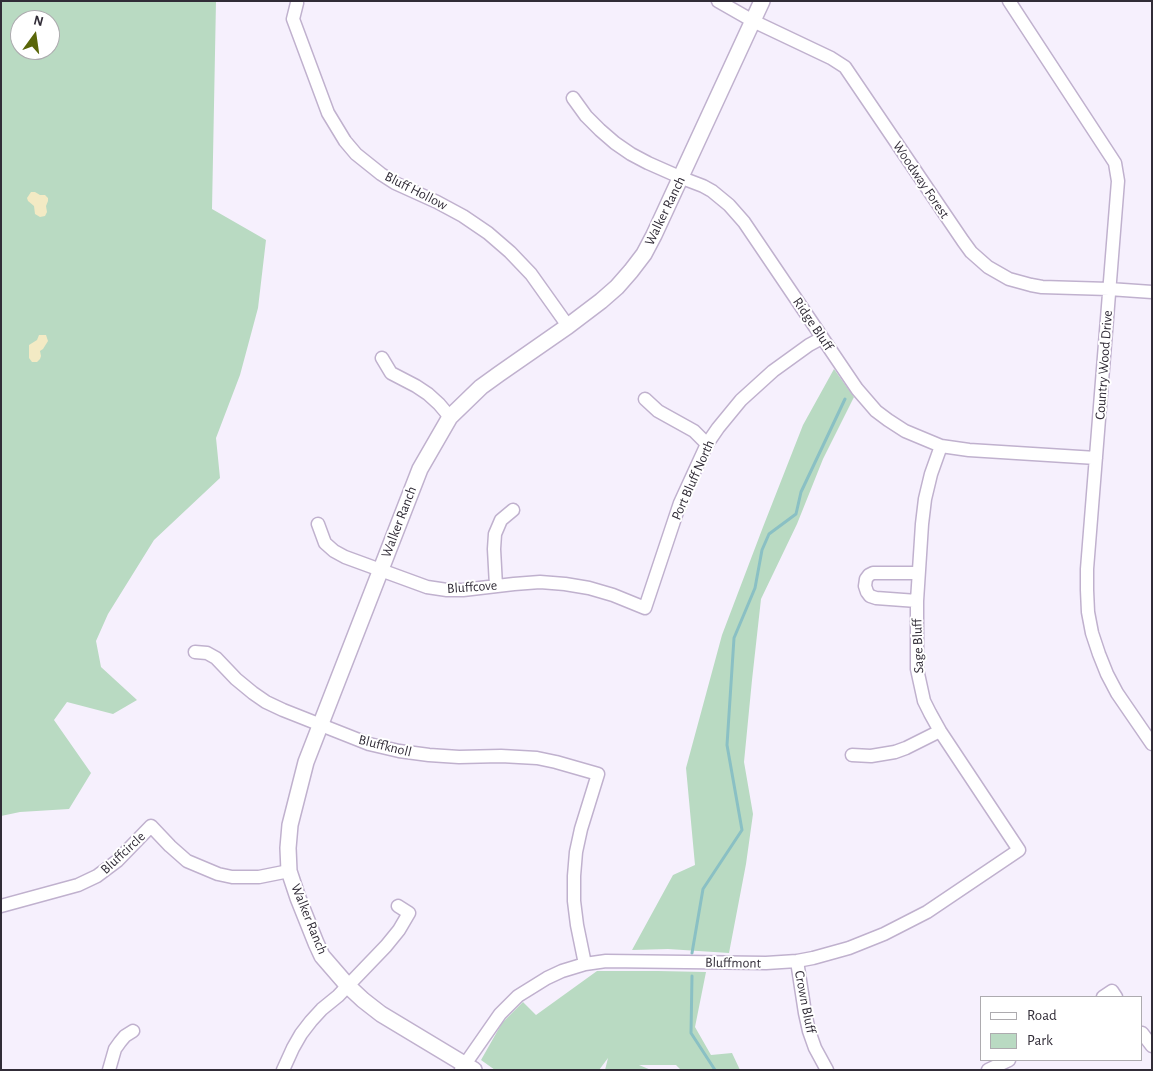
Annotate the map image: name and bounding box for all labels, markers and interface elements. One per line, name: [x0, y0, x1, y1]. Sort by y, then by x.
north arrow: [10, 10, 60, 60]
text: N: [32, 13, 45, 29]
street label: Woodway Forest: [889, 138, 953, 222]
street label: Bluff Hollow: [382, 168, 450, 214]
street label: Walker Ranch: [641, 174, 689, 248]
street label: Ridge Bluff: [789, 294, 837, 354]
street label: Country Wood Drive: [1092, 310, 1116, 420]
street label: Port Bluff North: [668, 437, 718, 523]
street label: Walker Ranch: [378, 484, 420, 560]
street label: Bluffcove: [446, 577, 498, 597]
street label: Sage Bluff: [909, 618, 927, 674]
street label: Bluffknoll: [357, 731, 413, 761]
street label: Bluffcircle: [97, 828, 149, 878]
street label: Walker Ranch: [287, 881, 331, 957]
street label: Bluffmont: [705, 954, 761, 972]
street label: Crown Bluff: [791, 969, 819, 1035]
legend: [980, 996, 1143, 1061]
text: Road: [1027, 1008, 1057, 1023]
text: Park: [1027, 1033, 1053, 1048]

